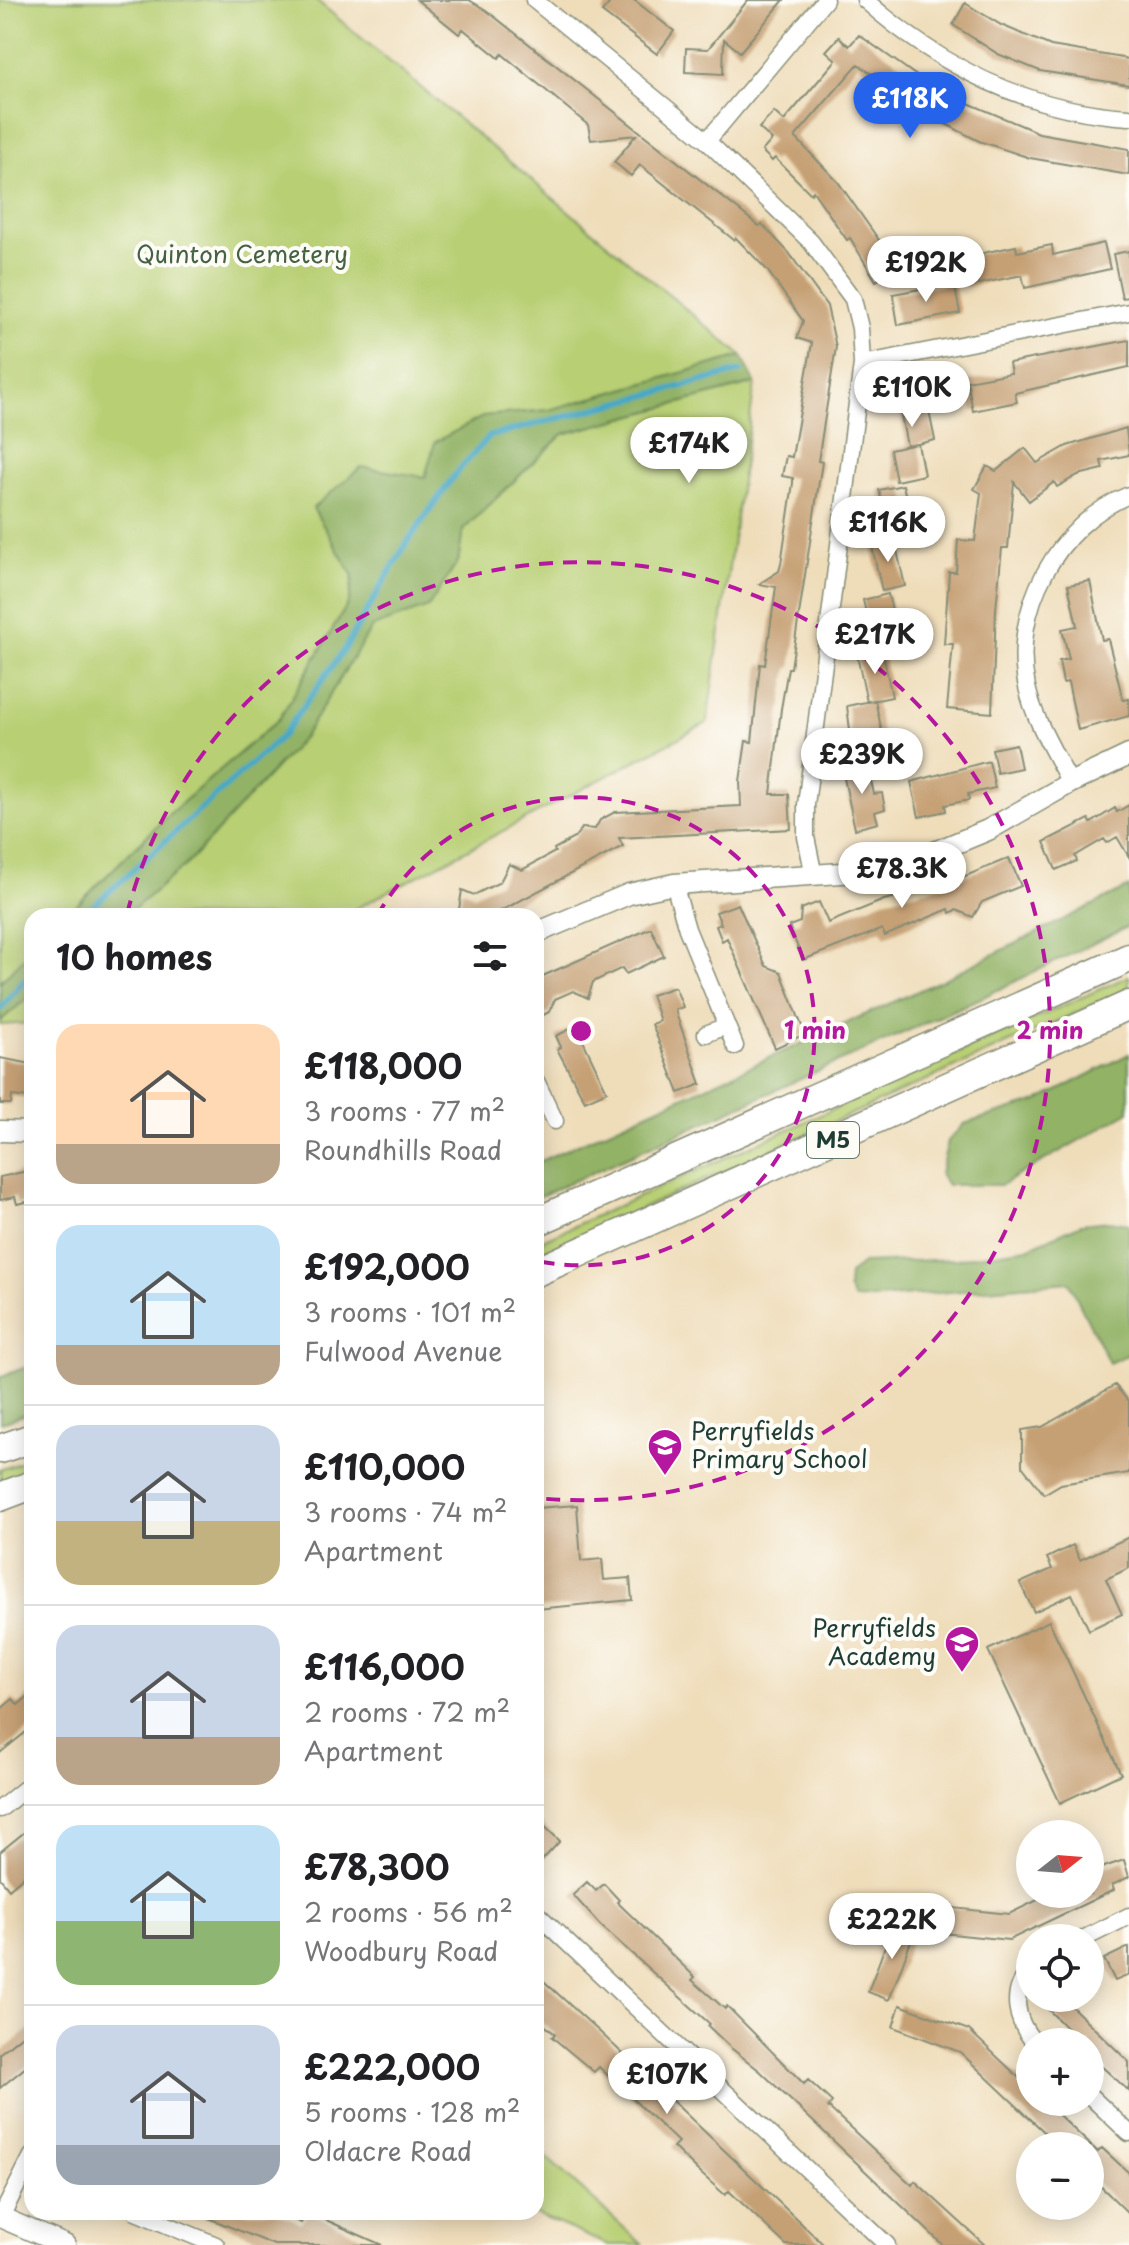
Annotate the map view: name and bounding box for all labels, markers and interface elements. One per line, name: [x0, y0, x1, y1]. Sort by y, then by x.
pin: £118K: [854, 72, 966, 140]
text: £118K: [871, 78, 949, 117]
park label: Quinton Cemetery: [136, 235, 348, 271]
pin: £192K: [870, 236, 982, 304]
text: £192K: [885, 242, 967, 281]
pin: £110K: [856, 361, 968, 429]
text: £110K: [872, 367, 952, 406]
pin: £174K: [633, 417, 745, 485]
text: £174K: [648, 423, 730, 462]
pin: £116K: [832, 496, 944, 564]
text: £116K: [848, 502, 928, 541]
pin: £217K: [819, 608, 931, 676]
text: £217K: [835, 614, 915, 653]
pin: £239K: [806, 728, 918, 796]
text: £239K: [819, 734, 905, 773]
pin: £78.3K: [837, 842, 967, 910]
text: £78.3K: [856, 848, 948, 887]
text: 10 homes: [56, 930, 212, 982]
icon: filters: [468, 934, 512, 978]
text: 1 min: [784, 1011, 846, 1047]
text: 2 min: [1016, 1011, 1084, 1047]
centre of rings: [567, 1017, 595, 1045]
text: £118,000: [304, 1039, 462, 1091]
icon: home: [120, 1056, 216, 1152]
text: 3 rooms · 77 m²: [304, 1091, 505, 1130]
road number: M5: [807, 1122, 859, 1158]
text: Roundhills Road: [304, 1130, 502, 1169]
text: £192,000: [304, 1240, 470, 1292]
icon: home: [120, 1257, 216, 1353]
text: 3 rooms · 101 m²: [304, 1292, 516, 1331]
text: Fulwood Avenue: [304, 1331, 502, 1370]
place label: Perryfields Primary School: [691, 1412, 868, 1476]
school or university icon: Perryfields Primary School: [646, 1427, 684, 1477]
text: £110,000: [304, 1440, 465, 1492]
icon: home: [120, 1457, 216, 1553]
text: 3 rooms · 74 m²: [304, 1492, 508, 1531]
text: Apartment: [304, 1531, 443, 1570]
place label: Perryfields Academy: [813, 1609, 936, 1673]
school or university icon: Perryfields Academy: [943, 1624, 981, 1674]
text: £116,000: [304, 1640, 465, 1692]
icon: home: [120, 1657, 216, 1753]
text: 2 rooms · 72 m²: [304, 1692, 510, 1731]
text: Apartment: [304, 1731, 443, 1770]
north arrow: [1016, 1820, 1104, 1908]
map controls: [1016, 1820, 1104, 2220]
text: £78,300: [304, 1840, 450, 1892]
icon: home: [120, 1857, 216, 1953]
text: 2 rooms · 56 m²: [304, 1892, 513, 1931]
pin: £222K: [836, 1893, 948, 1961]
text: £222K: [847, 1899, 937, 1938]
button: locate: [1016, 1924, 1104, 2012]
text: Woodbury Road: [304, 1931, 499, 1970]
button: +: [1016, 2028, 1104, 2116]
text: £222,000: [304, 2040, 480, 2092]
pin: £107K: [611, 2048, 723, 2116]
text: £107K: [626, 2054, 708, 2093]
icon: home: [120, 2057, 216, 2153]
text: 5 rooms · 128 m²: [304, 2092, 520, 2131]
text: Oldacre Road: [304, 2131, 472, 2170]
button: −: [1016, 2132, 1104, 2220]

